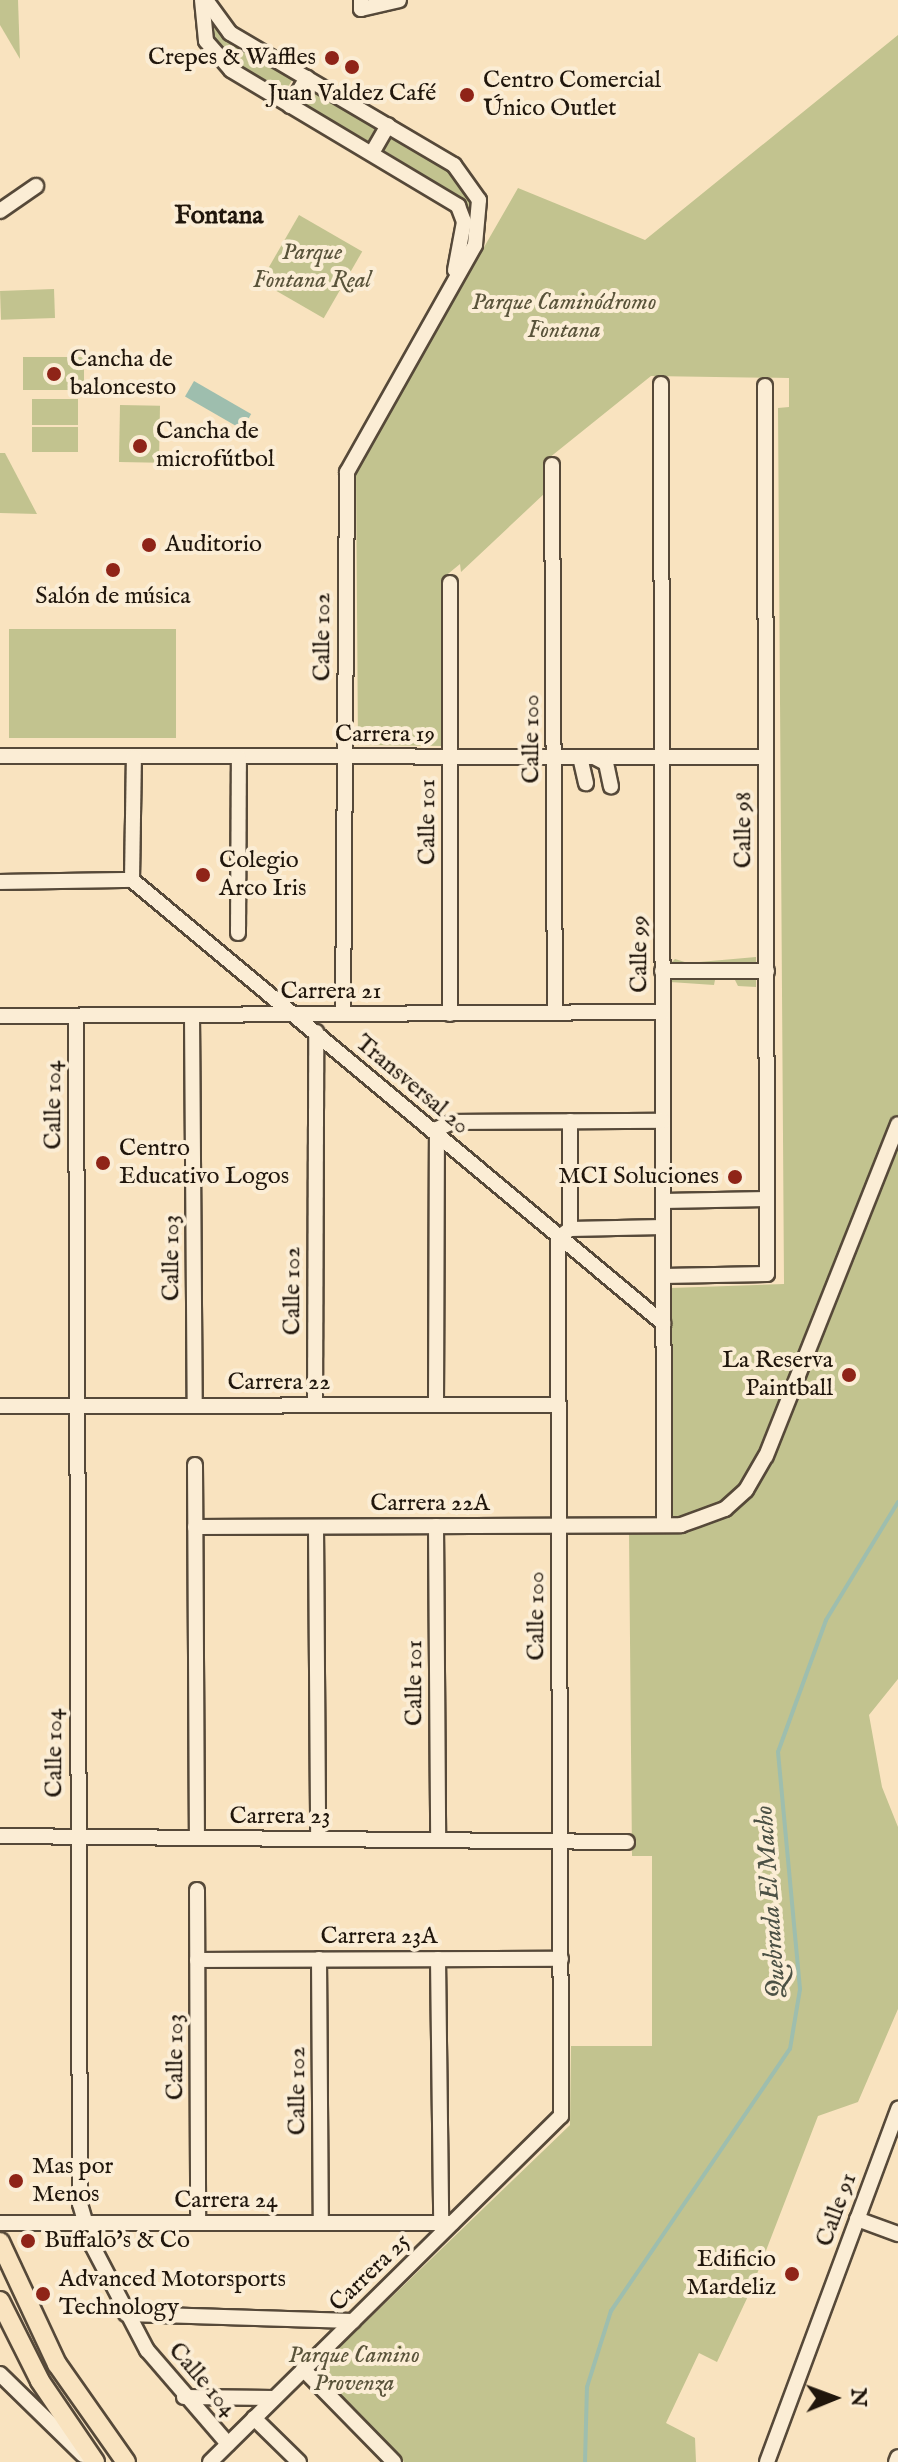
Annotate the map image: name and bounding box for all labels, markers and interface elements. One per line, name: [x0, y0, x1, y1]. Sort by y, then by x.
place label: Crepes & Waffles: [148, 44, 316, 72]
marker: Crepes & Waffles: [323, 49, 341, 67]
marker: Juan Valdez Café: [343, 58, 361, 76]
place label: Centro Comercial Único Outlet: [483, 67, 661, 123]
place label: Juan Valdez Café: [268, 80, 436, 108]
marker: Centro Comercial Único Outlet: [458, 86, 476, 104]
district label: Fontana: [174, 200, 264, 232]
park label: Parque Fontana Real: [253, 239, 371, 295]
park label: Parque Caminódromo Fontana: [472, 289, 656, 345]
place label: Cancha de baloncesto: [70, 346, 176, 402]
marker: Cancha de baloncesto: [45, 365, 63, 383]
place label: Cancha de microfútbol: [156, 418, 274, 474]
marker: Cancha de microfútbol: [131, 437, 149, 455]
place label: Auditorio: [165, 531, 262, 559]
marker: Auditorio: [140, 536, 158, 554]
marker: Salón de música: [104, 561, 122, 579]
place label: Salón de música: [35, 583, 191, 611]
street label: Calle 102: [309, 593, 337, 681]
street label: Calle 100: [518, 694, 546, 784]
street label: Carrera 19: [335, 721, 435, 749]
street label: Calle 101: [414, 779, 442, 865]
street label: Calle 98: [730, 792, 758, 868]
place label: Colegio Arco Iris: [219, 847, 307, 903]
marker: Colegio Arco Iris: [194, 866, 212, 884]
street label: Calle 99: [626, 915, 654, 993]
street label: Carrera 21: [281, 978, 381, 1006]
street label: Transversal 20: [349, 1029, 475, 1141]
street label: Calle 104: [40, 1060, 68, 1150]
place label: Centro Educativo Logos: [119, 1135, 289, 1191]
marker: Centro Educativo Logos: [94, 1154, 112, 1172]
place label: MCI Soluciones: [558, 1163, 719, 1191]
marker: MCI Soluciones: [726, 1168, 744, 1186]
street label: Calle 103: [158, 1215, 186, 1301]
street label: Calle 102: [279, 1247, 307, 1335]
place label: La Reserva Paintball: [722, 1347, 833, 1403]
marker: La Reserva Paintball: [840, 1366, 858, 1384]
street label: Carrera 22: [227, 1369, 331, 1397]
street label: Carrera 22A: [370, 1490, 490, 1518]
street label: Calle 100: [523, 1571, 551, 1661]
street label: Calle 101: [401, 1640, 429, 1726]
street label: Calle 104: [41, 1708, 69, 1798]
street label: Carrera 23: [230, 1803, 330, 1831]
water label: Quebrada El Macho: [749, 1804, 793, 2000]
street label: Carrera 23A: [320, 1923, 438, 1951]
street label: Calle 103: [162, 2014, 190, 2100]
street label: Calle 102: [284, 2047, 312, 2135]
place label: Mas por Menos: [32, 2153, 113, 2209]
street label: Calle 91: [810, 2169, 864, 2251]
marker: Mas por Menos: [7, 2172, 25, 2190]
street label: Carrera 24: [174, 2187, 278, 2215]
place label: Buffalo's & Co: [44, 2227, 190, 2255]
street label: Carrera 25: [324, 2228, 416, 2318]
marker: Buffalo's & Co: [19, 2232, 37, 2250]
place label: Edificio Mardeliz: [686, 2246, 776, 2302]
marker: Edificio Mardeliz: [783, 2265, 801, 2283]
place label: Advanced Motorsports Technology: [59, 2266, 286, 2322]
marker: Advanced Motorsports Technology: [34, 2285, 52, 2303]
street label: Calle 104: [162, 2337, 242, 2423]
park label: Parque Camino Provenza: [288, 2342, 420, 2398]
north arrow: [794, 2358, 874, 2438]
text: N: [844, 2388, 872, 2407]

